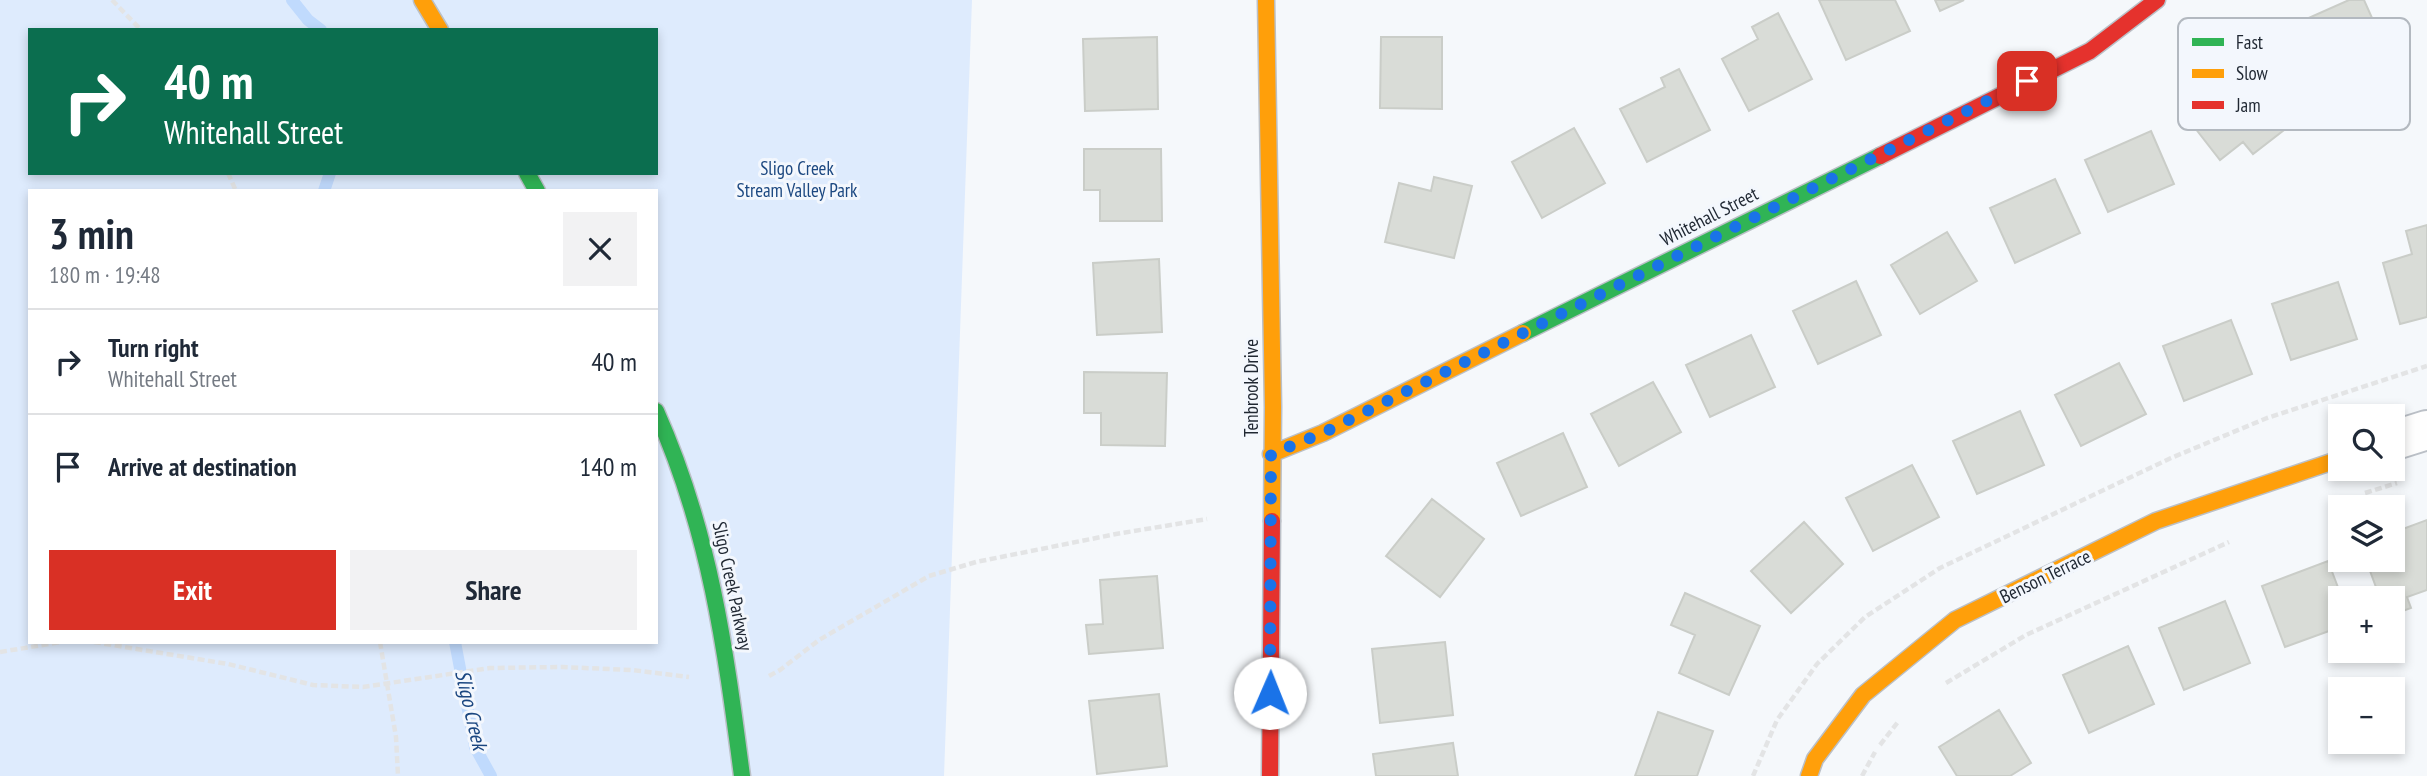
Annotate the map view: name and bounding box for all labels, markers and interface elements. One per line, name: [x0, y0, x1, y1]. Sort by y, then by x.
legend: [2178, 18, 2410, 130]
text: Fast: [2236, 30, 2264, 54]
text: 40 m: [164, 49, 253, 113]
pin: [1997, 51, 2057, 111]
icon: right: [49, 56, 140, 147]
text: Slow: [2236, 61, 2269, 85]
icon: arrive: [2008, 62, 2046, 100]
text: Jam: [2235, 93, 2261, 117]
text: Whitehall Street: [164, 111, 343, 153]
park label: Sligo Creek Stream Valley Park: [737, 156, 858, 202]
street label: Whitehall Street: [1656, 181, 1763, 251]
text: 3 min: [49, 206, 134, 261]
button: close: [563, 212, 637, 286]
text: 180 m · 19:48: [49, 260, 161, 289]
text: Turn right: [108, 331, 199, 364]
street label: Tenbrook Drive: [1239, 339, 1263, 437]
icon: right: [49, 343, 87, 381]
text: 40 m: [591, 345, 637, 378]
text: Whitehall Street: [108, 364, 237, 393]
map controls: [2328, 404, 2405, 754]
button: search: [2328, 404, 2405, 481]
icon: arrive: [49, 448, 87, 486]
text: Arrive at destination: [108, 450, 297, 483]
text: 140 m: [579, 450, 637, 483]
button: layers: [2328, 495, 2405, 572]
street label: Sligo Creek Parkway: [708, 519, 759, 654]
street label: Benson Terrace: [1996, 544, 2095, 608]
button: Exit: [49, 550, 336, 630]
button: Share: [350, 550, 637, 630]
button: +: [2328, 586, 2405, 663]
position arrow: [1233, 656, 1307, 730]
water label: Sligo Creek: [449, 667, 494, 755]
button: −: [2328, 677, 2405, 754]

